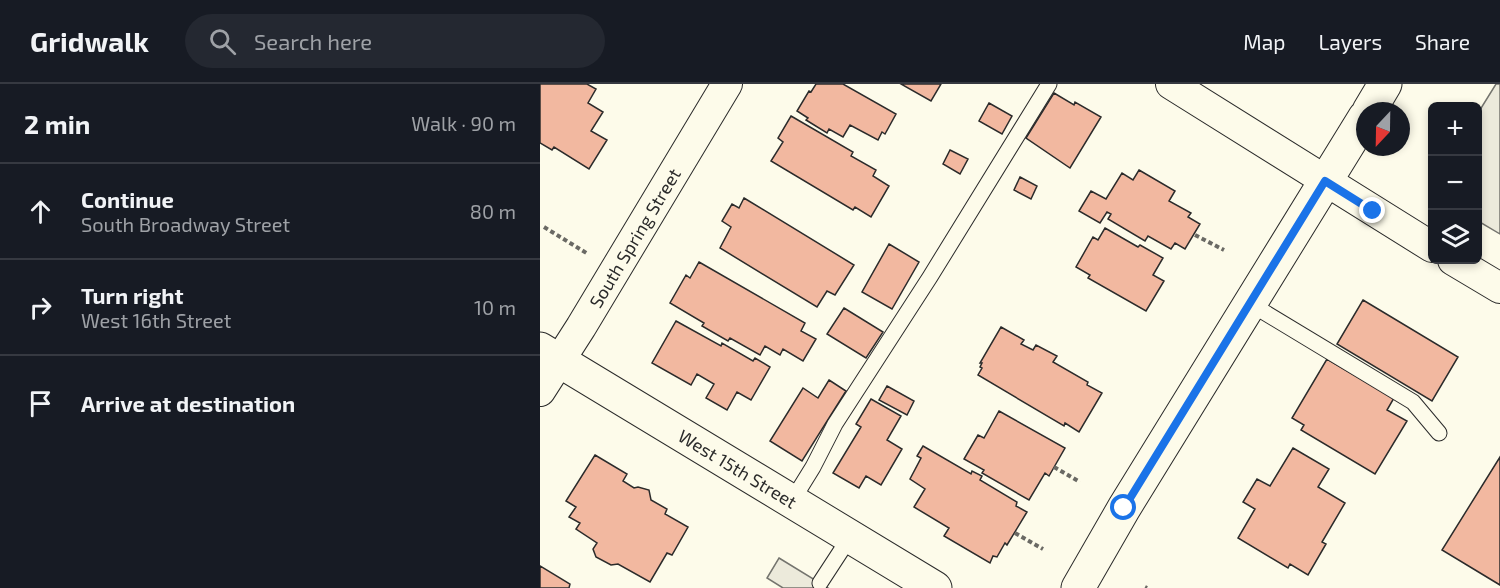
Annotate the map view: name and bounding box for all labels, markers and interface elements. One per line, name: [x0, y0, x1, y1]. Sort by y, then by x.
search box: [185, 14, 605, 68]
text: Gridwalk: [30, 24, 149, 58]
icon: search: [206, 25, 239, 58]
text: Search here: [254, 28, 372, 54]
text: Map: [1243, 29, 1285, 54]
text: Layers: [1318, 29, 1382, 54]
text: Share: [1415, 29, 1470, 54]
north arrow: [1356, 102, 1410, 156]
map controls: [1428, 102, 1482, 264]
button: +: [1428, 102, 1482, 156]
text: 2 min: [24, 108, 90, 139]
text: Walk · 90 m: [411, 111, 516, 135]
button: −: [1428, 156, 1482, 210]
street label: South Spring Street: [584, 164, 685, 312]
text: Continue: [81, 186, 174, 212]
icon: ahead: [24, 195, 57, 228]
route end: [1359, 197, 1385, 223]
text: 80 m: [470, 199, 516, 223]
button: layers: [1428, 210, 1482, 264]
text: South Broadway Street: [81, 212, 290, 236]
text: Turn right: [81, 282, 183, 308]
icon: right: [24, 291, 57, 324]
text: 10 m: [474, 295, 516, 319]
text: West 16th Street: [81, 308, 231, 332]
icon: arrive: [24, 387, 57, 420]
text: Arrive at destination: [81, 390, 295, 416]
street label: West 15th Street: [674, 424, 801, 513]
route start: [1110, 494, 1136, 520]

